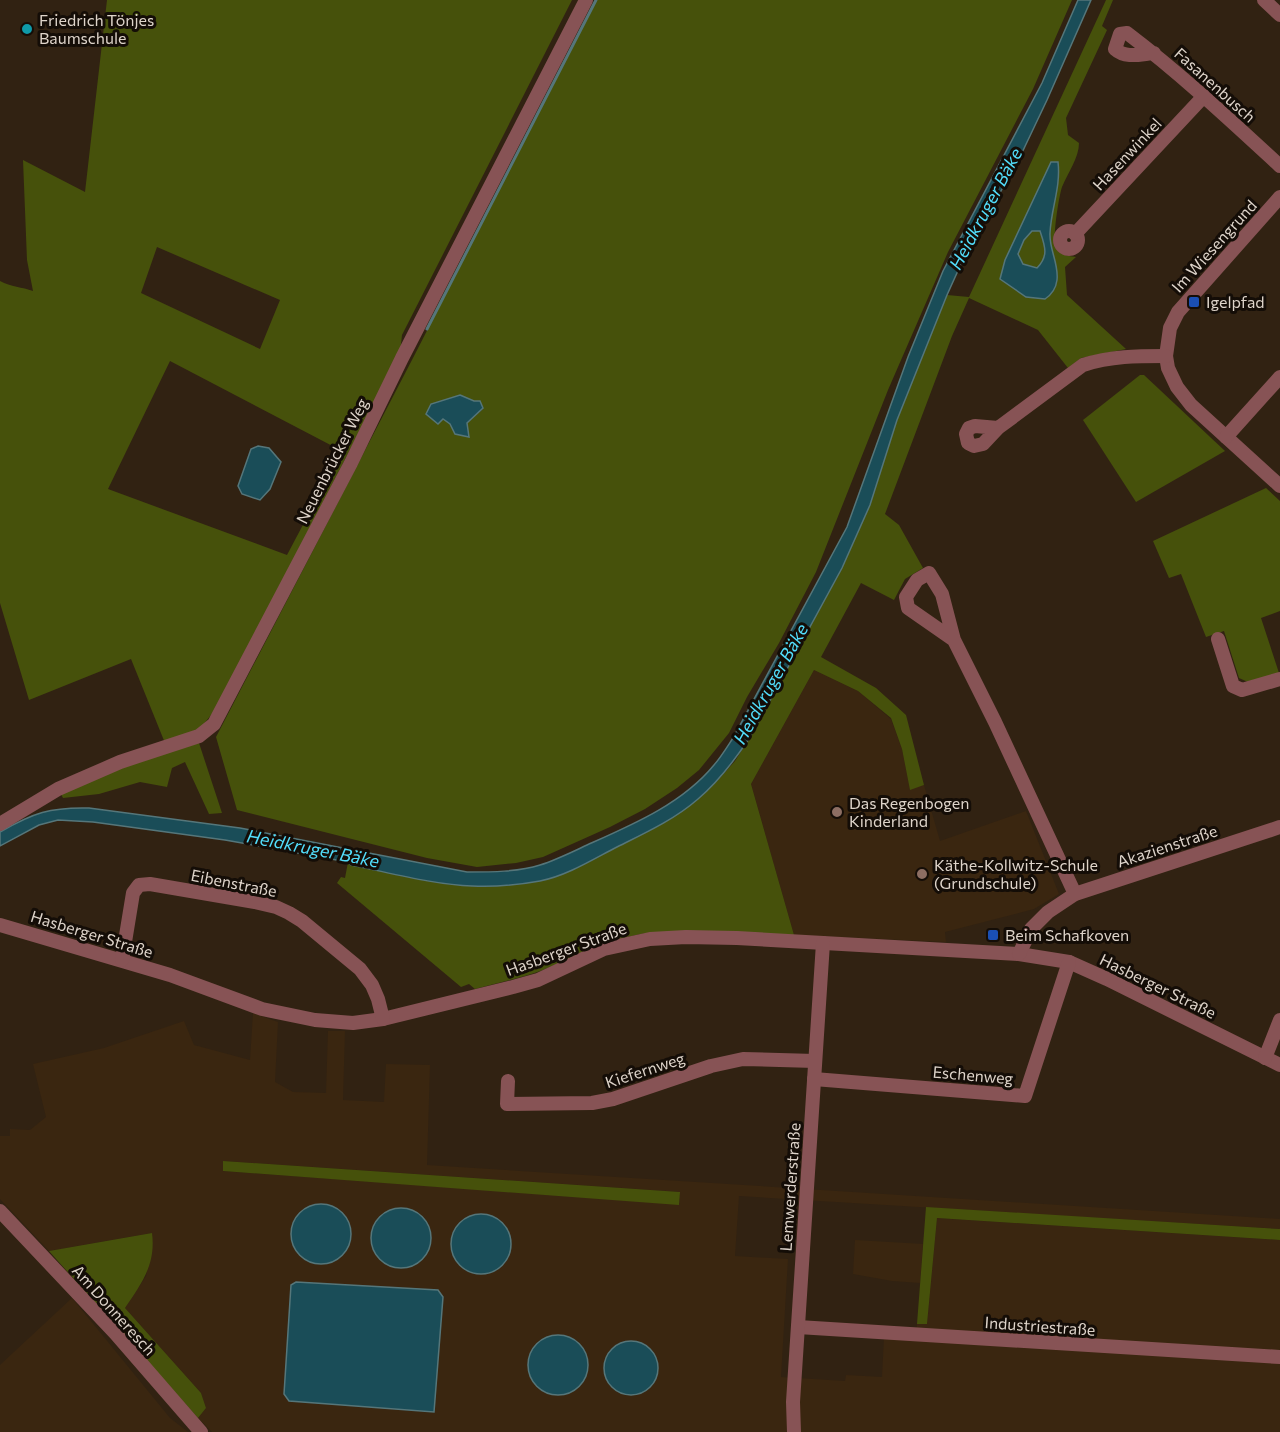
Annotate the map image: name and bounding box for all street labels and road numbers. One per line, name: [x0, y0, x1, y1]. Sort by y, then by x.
street label: Fasanenbusch: [1171, 43, 1260, 126]
street label: Hasenwinkel: [1088, 114, 1165, 194]
street label: Im Wiesengrund: [1167, 196, 1260, 296]
street label: Neuenbrücker Weg: [292, 395, 372, 527]
street label: Akazienstraße: [1114, 820, 1219, 871]
street label: Eibenstraße: [189, 865, 279, 900]
street label: Hasberger Straße: [29, 906, 156, 961]
street label: Hasberger Straße: [503, 918, 629, 979]
street label: Hasberger Straße: [1097, 949, 1219, 1022]
street label: Kiefernweg: [603, 1048, 687, 1091]
street label: Eschenweg: [932, 1062, 1014, 1088]
street label: Lemwerderstraße: [776, 1122, 803, 1252]
street label: Am Donneresch: [69, 1261, 160, 1359]
street label: Industriestraße: [984, 1312, 1096, 1339]

